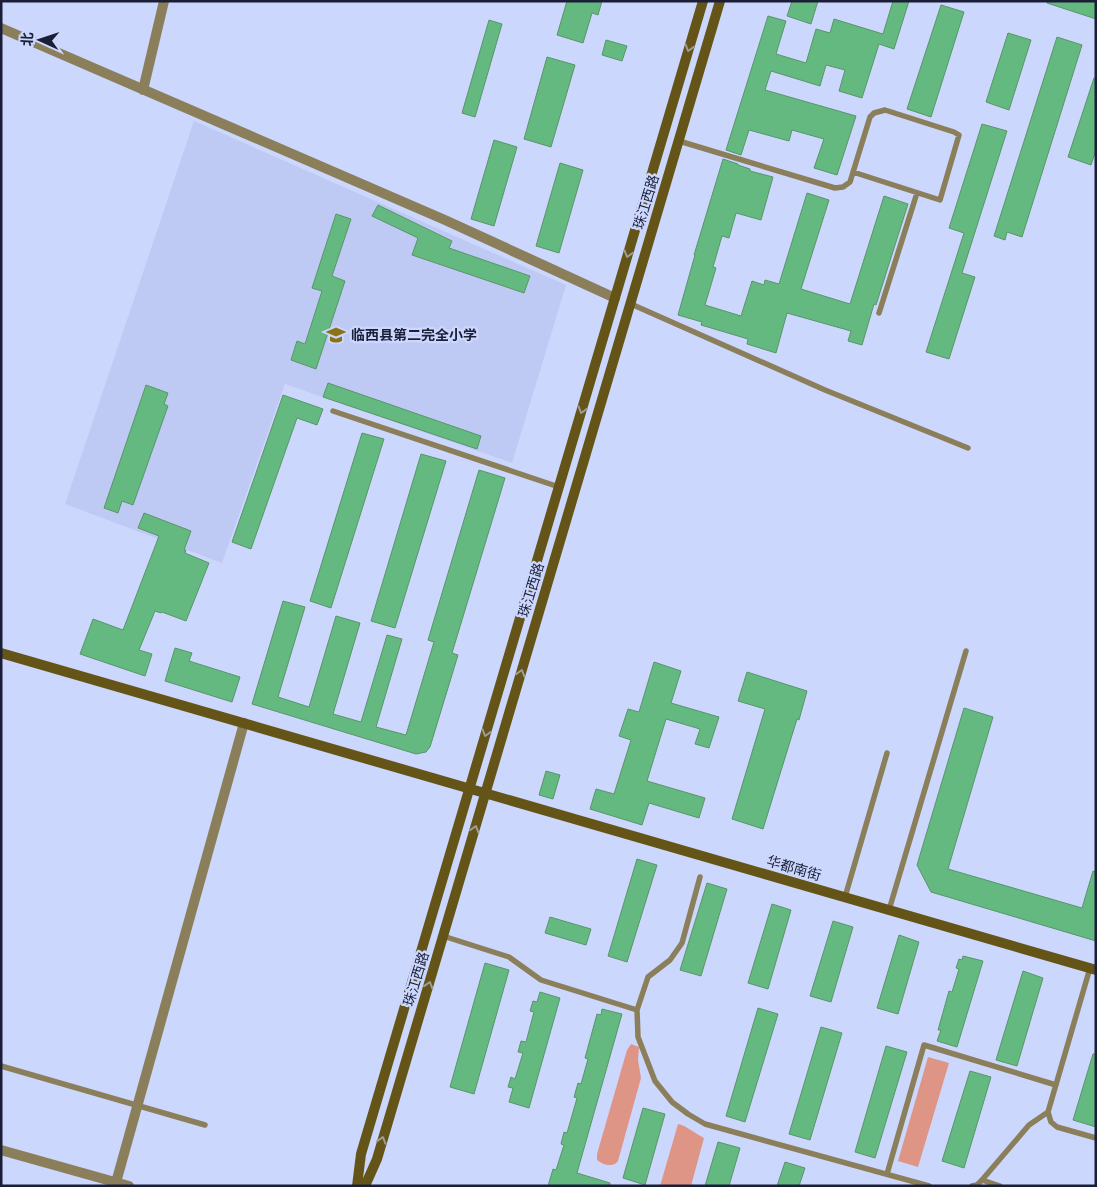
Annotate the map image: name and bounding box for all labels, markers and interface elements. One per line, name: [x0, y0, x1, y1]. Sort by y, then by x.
north arrow: [15, 15, 65, 65]
text: 北: [19, 32, 35, 47]
one-way arrow: [685, 43, 695, 52]
street label: 珠江西路: [630, 173, 662, 231]
one-way arrow: [623, 250, 634, 258]
school or university icon: 临西县第二完全小学: [325, 324, 347, 346]
place label: 临西县第二完全小学: [351, 327, 477, 343]
one-way arrow: [577, 405, 587, 413]
street label: 珠江西路: [515, 561, 547, 619]
one-way arrow: [515, 669, 526, 677]
one-way arrow: [481, 729, 491, 737]
one-way arrow: [469, 825, 479, 833]
street label: 华都南街: [765, 853, 823, 883]
street label: 珠江西路: [400, 950, 432, 1008]
one-way arrow: [423, 981, 433, 989]
one-way arrow: [377, 1137, 387, 1145]

